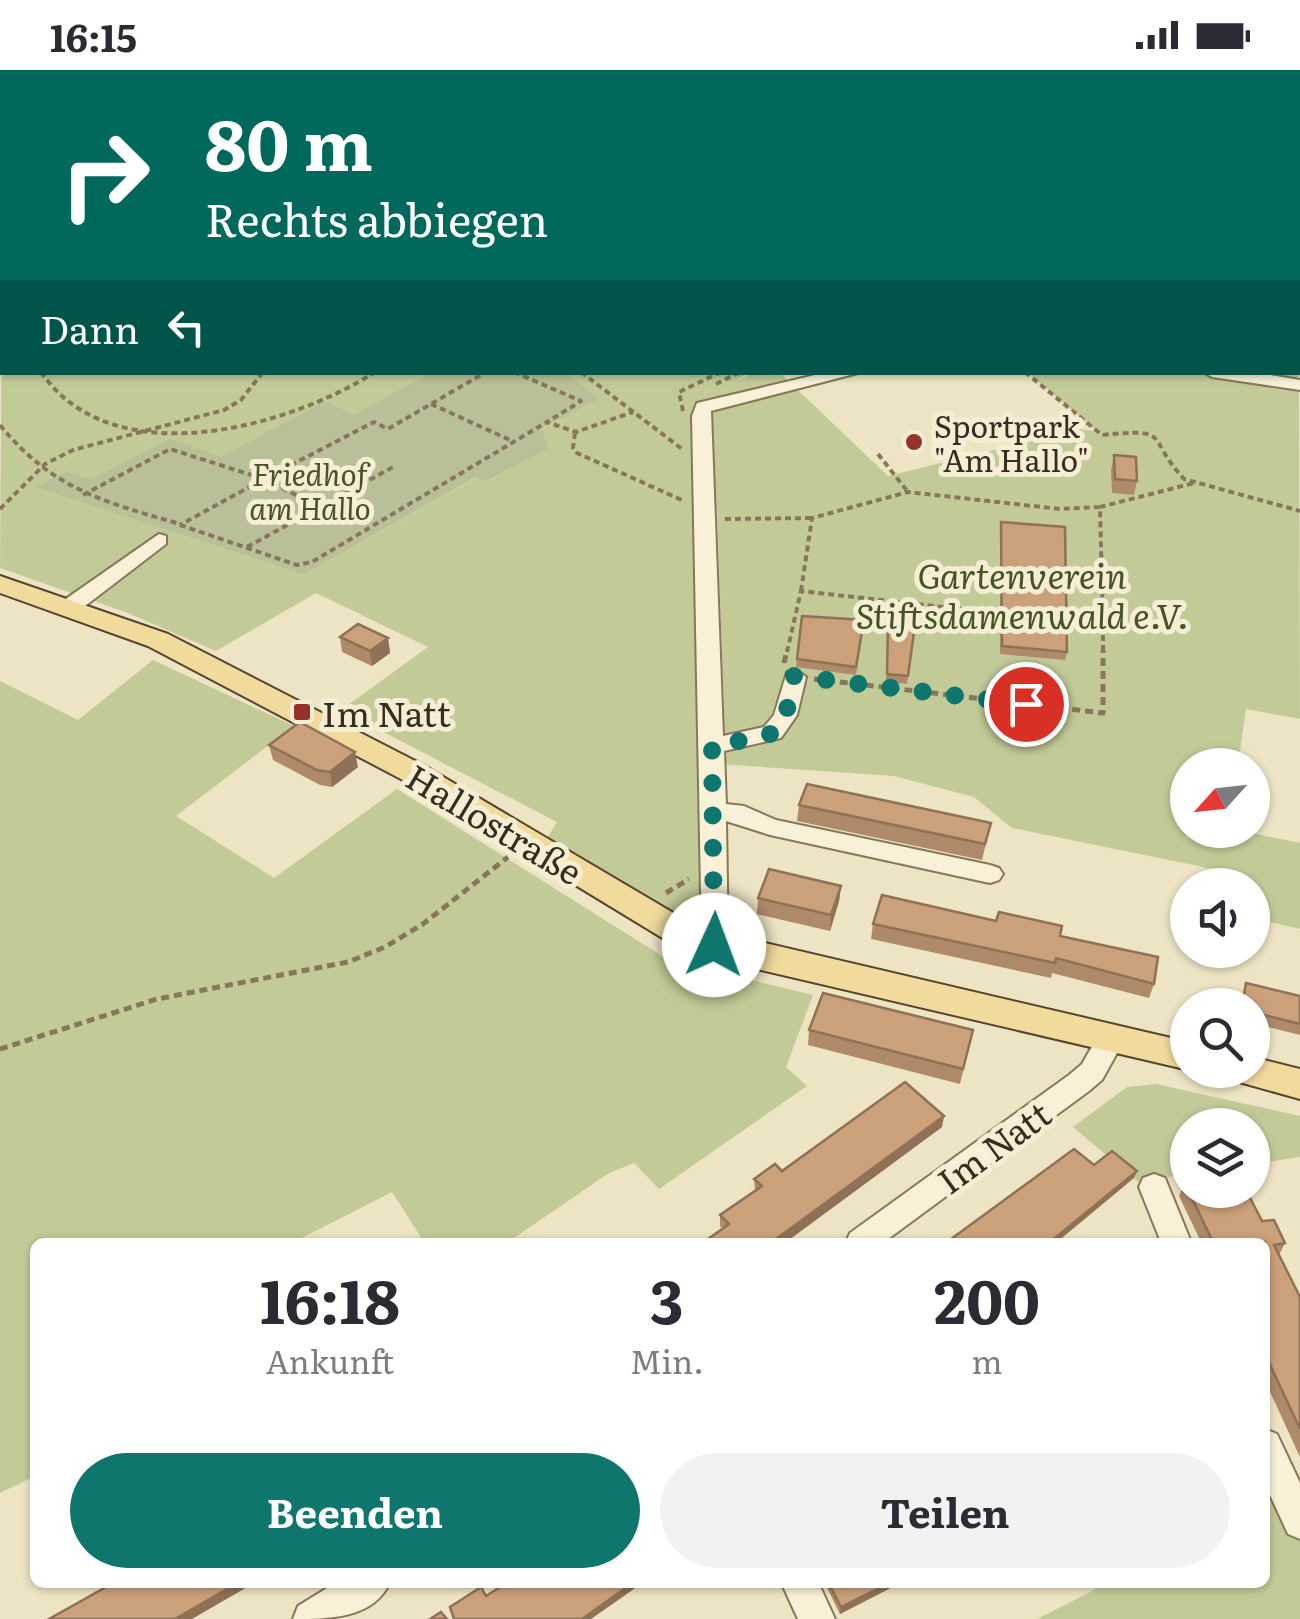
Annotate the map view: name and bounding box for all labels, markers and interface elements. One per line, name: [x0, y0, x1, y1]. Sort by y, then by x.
text: 16:15: [50, 7, 137, 64]
text: 80 m: [205, 89, 373, 193]
icon: right: [40, 110, 170, 240]
text: Rechts abbiegen: [205, 184, 548, 251]
text: Dann: [40, 299, 139, 356]
icon: left: [159, 300, 214, 355]
place label: Sportpark "Am Hallo": [934, 403, 1089, 481]
marker: Sportpark "Am Hallo": [903, 431, 925, 453]
park label: Friedhof am Hallo: [249, 451, 372, 529]
park label: Gartenverein Stiftsdamenwald e.V.: [856, 548, 1188, 640]
pin: [984, 662, 1069, 747]
icon: arrive: [999, 677, 1054, 732]
place label: Im Natt: [322, 686, 451, 738]
marker: Im Natt: [291, 701, 313, 723]
north arrow: [1170, 748, 1270, 848]
map controls: [1170, 748, 1270, 1208]
street label: Hallostraße: [397, 750, 593, 896]
button: sound: [1170, 868, 1270, 968]
position arrow: [662, 893, 766, 997]
button: search: [1170, 988, 1270, 1088]
street label: Im Natt: [926, 1087, 1060, 1205]
button: layers: [1170, 1108, 1270, 1208]
text: 16:18: [260, 1253, 400, 1342]
text: 3: [650, 1253, 684, 1342]
text: 200: [934, 1253, 1040, 1342]
text: Ankunft: [266, 1336, 394, 1384]
text: Min.: [630, 1336, 704, 1384]
text: m: [971, 1336, 1003, 1384]
button: Beenden: [70, 1453, 640, 1568]
button: Teilen: [660, 1453, 1230, 1568]

